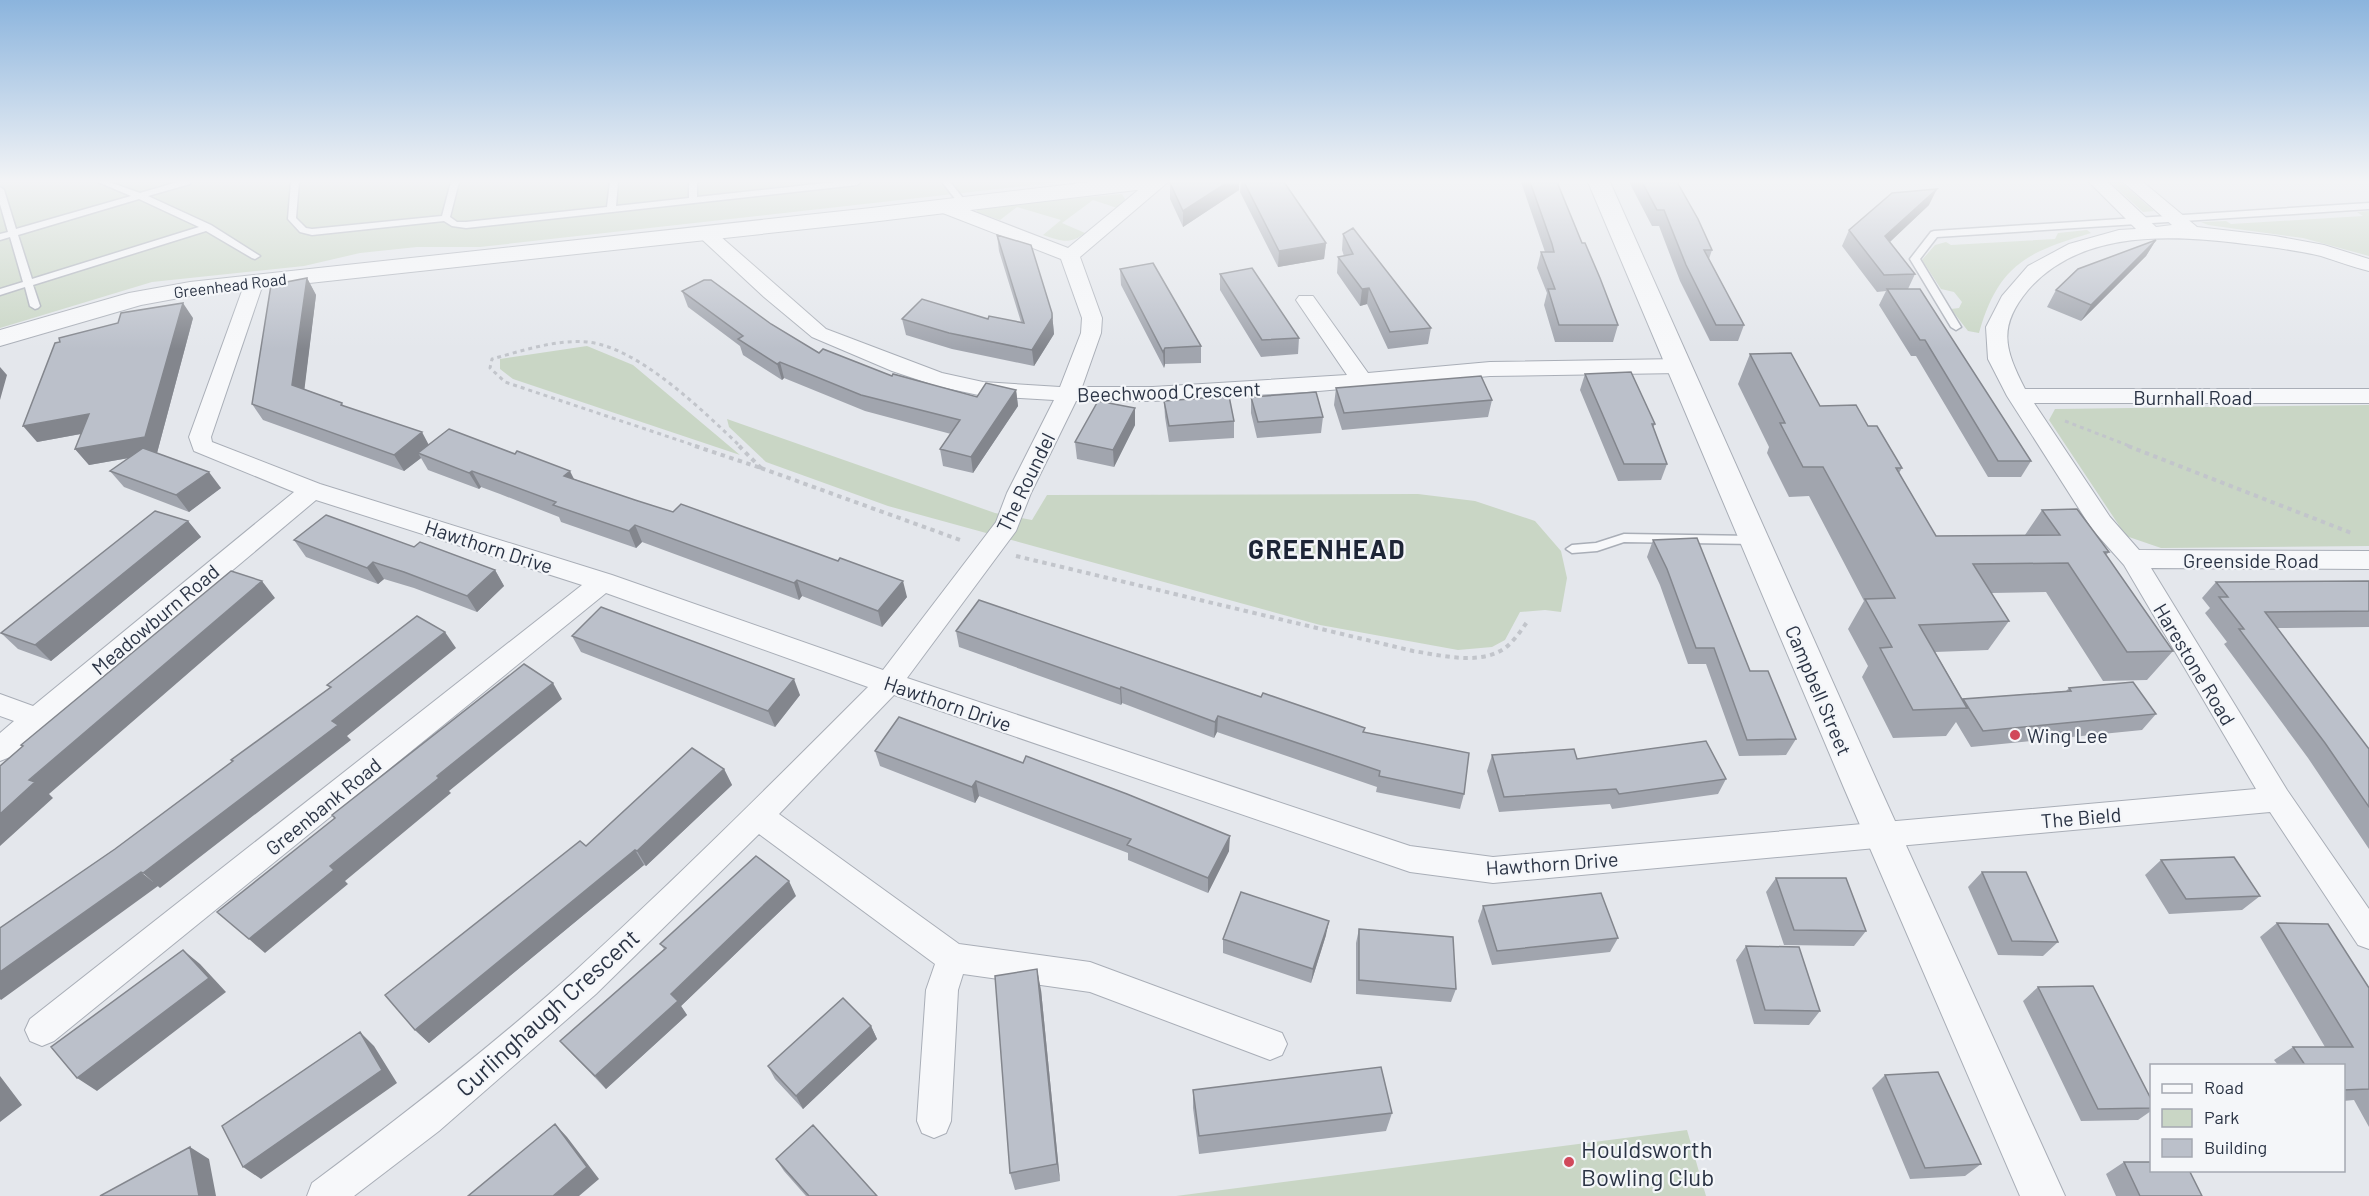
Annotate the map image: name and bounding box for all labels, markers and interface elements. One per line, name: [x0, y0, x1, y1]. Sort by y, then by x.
street label: Greenhead Road: [172, 269, 288, 301]
street label: Beechwood Crescent: [1077, 376, 1261, 406]
street label: Burnhall Road: [2133, 385, 2253, 409]
street label: The Roundel: [991, 429, 1059, 535]
street label: Hawthorn Drive: [422, 514, 556, 578]
district label: GREENHEAD: [1248, 533, 1406, 564]
street label: Greenside Road: [2183, 548, 2319, 572]
street label: Meadowburn Road: [86, 559, 224, 679]
street label: Harestone Road: [2149, 599, 2241, 729]
street label: Campbell Street: [1781, 621, 1857, 759]
street label: Hawthorn Drive: [881, 670, 1015, 736]
place label: Wing Lee: [2027, 723, 2108, 747]
marker: Wing Lee: [2008, 728, 2022, 742]
street label: Greenbank Road: [260, 752, 386, 860]
street label: The Bield: [2040, 802, 2122, 832]
street label: Hawthorn Drive: [1485, 846, 1619, 880]
street label: Curlinghaugh Crescent: [449, 922, 645, 1102]
legend: [2150, 1064, 2345, 1172]
text: Road: [2204, 1076, 2244, 1098]
text: Park: [2204, 1106, 2239, 1128]
place label: Houldsworth Bowling Club: [1581, 1134, 1714, 1191]
text: Building: [2204, 1136, 2267, 1158]
marker: Houldsworth Bowling Club: [1562, 1155, 1576, 1169]

